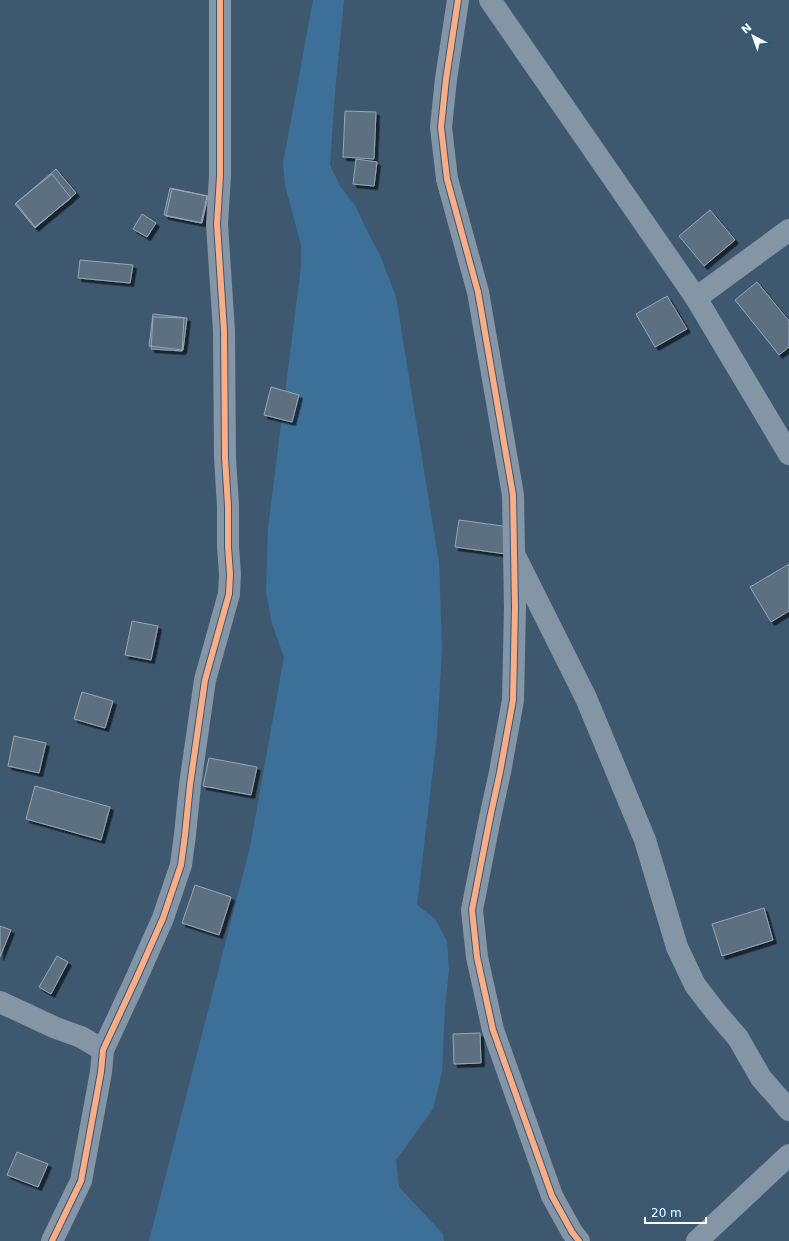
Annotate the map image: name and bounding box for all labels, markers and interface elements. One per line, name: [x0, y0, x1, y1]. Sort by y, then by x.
north arrow: [733, 16, 773, 56]
text: N: [739, 21, 755, 37]
scale bar: [645, 1199, 706, 1225]
text: 20 m: [651, 1206, 682, 1220]

